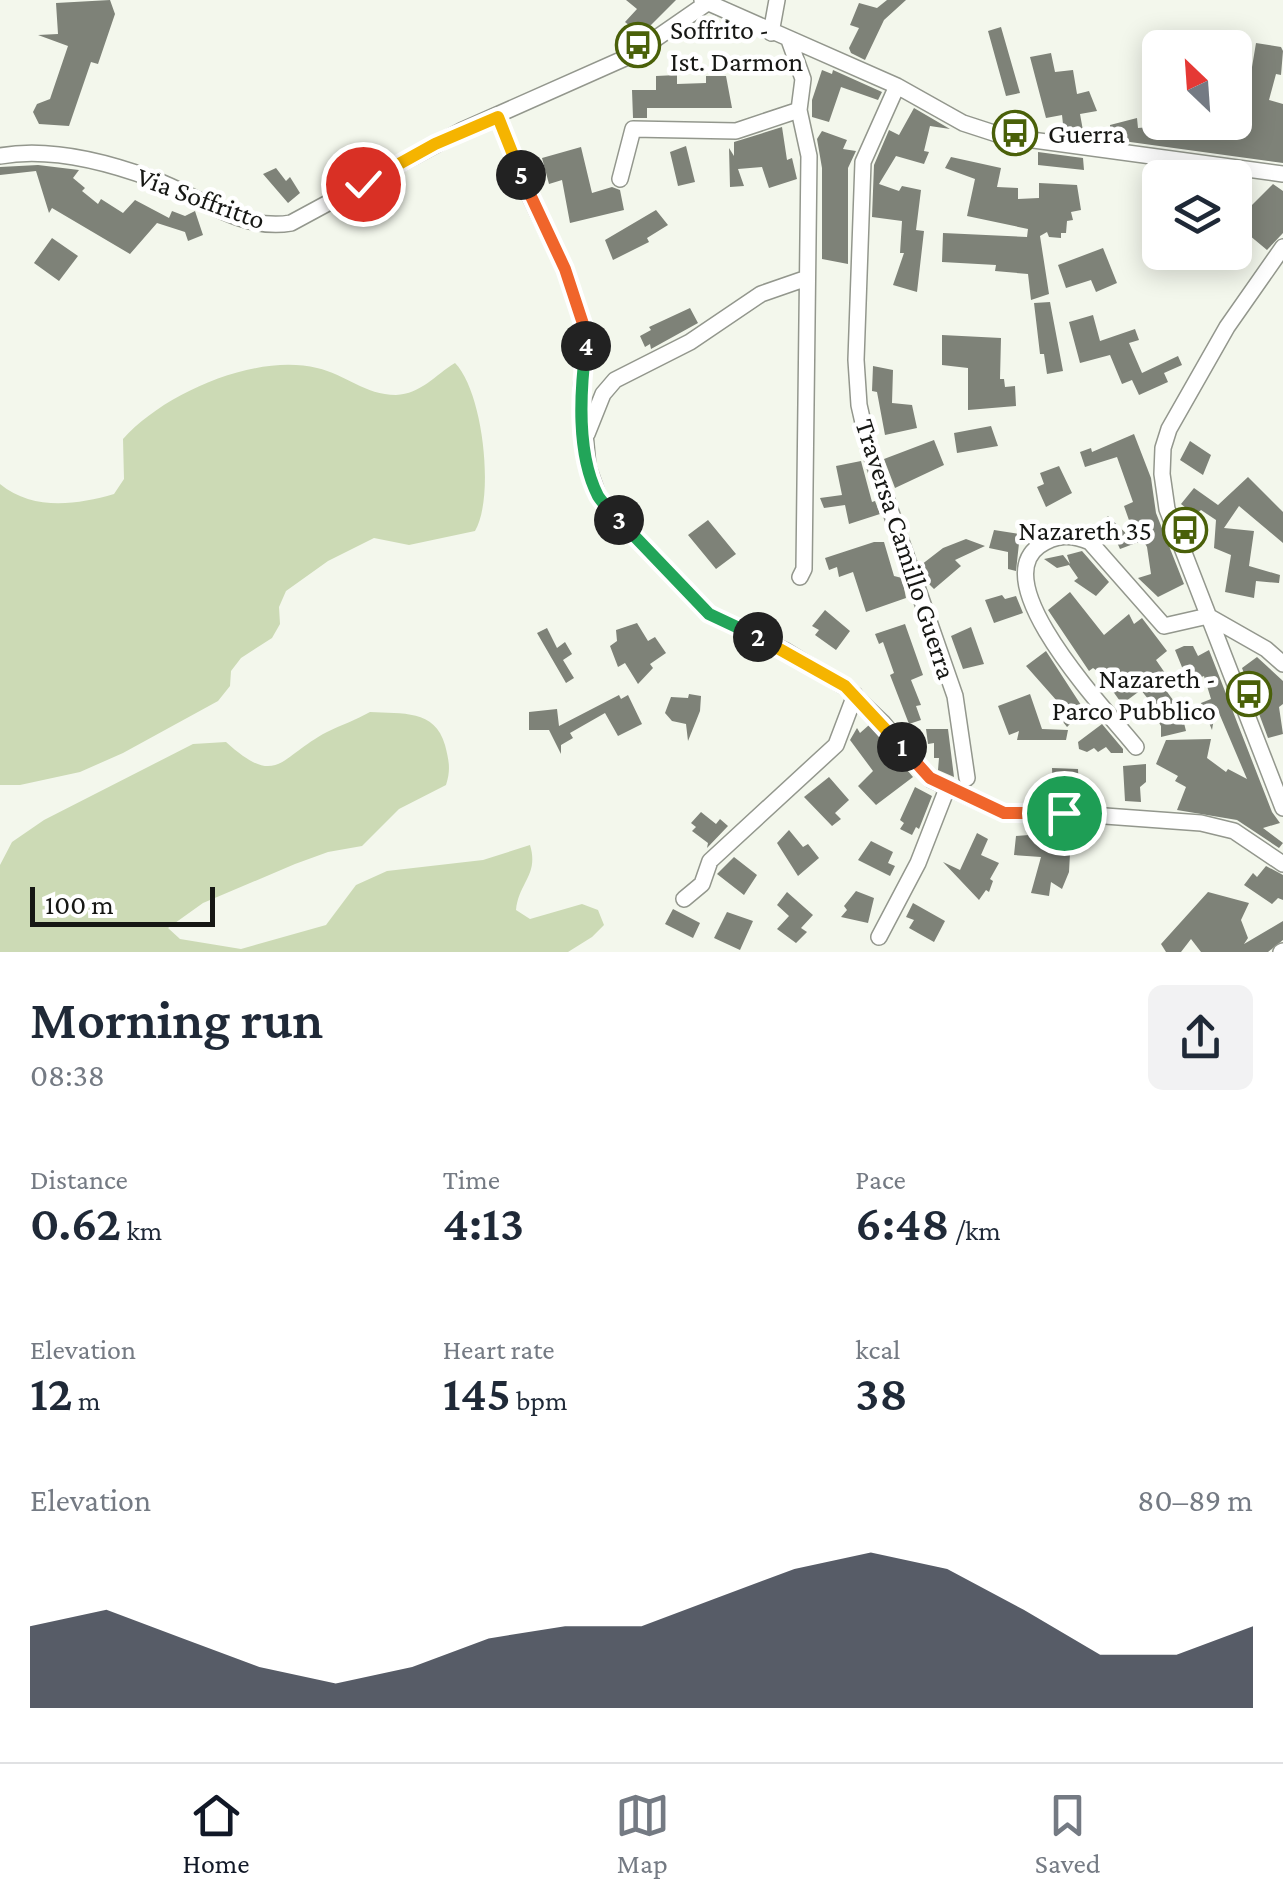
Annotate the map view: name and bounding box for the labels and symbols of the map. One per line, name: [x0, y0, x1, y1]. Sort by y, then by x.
place label: Soffrito - Ist. Darmon: [670, 14, 803, 77]
bus stop icon: Soffrito - Ist. Darmon: [615, 22, 661, 68]
north arrow: [1142, 30, 1252, 140]
bus stop icon: Guerra: [992, 110, 1038, 156]
place label: Guerra: [1048, 118, 1125, 149]
pin: [321, 142, 406, 227]
pin: 5: [496, 150, 546, 200]
street label: Via Soffritto: [133, 160, 269, 236]
pin: 4: [561, 321, 611, 371]
street label: Traversa Camillo Guerra: [849, 415, 963, 683]
pin: 3: [594, 495, 644, 545]
bus stop icon: Nazareth 35: [1162, 507, 1208, 553]
place label: Nazareth 35: [1018, 515, 1152, 546]
pin: 2: [733, 612, 783, 662]
place label: Nazareth - Parco Pubblico: [1052, 663, 1216, 726]
bus stop icon: Nazareth - Parco Pubblico: [1226, 671, 1272, 717]
pin: 1: [877, 722, 927, 772]
pin: [1022, 771, 1107, 856]
scale bar: [30, 882, 215, 926]

